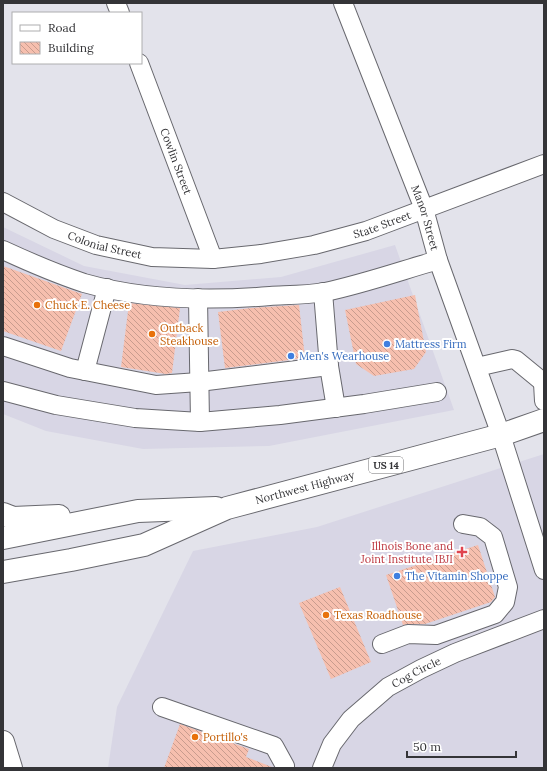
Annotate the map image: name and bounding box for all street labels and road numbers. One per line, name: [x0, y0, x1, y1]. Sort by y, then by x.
street label: Cowlin Street: [157, 126, 195, 197]
street label: Manor Street: [408, 183, 442, 253]
street label: State Street: [352, 207, 414, 241]
street label: Colonial Street: [66, 228, 144, 262]
road number: US 14: [369, 457, 403, 473]
street label: Northwest Highway: [254, 467, 356, 507]
street label: Cog Circle: [389, 654, 443, 691]

